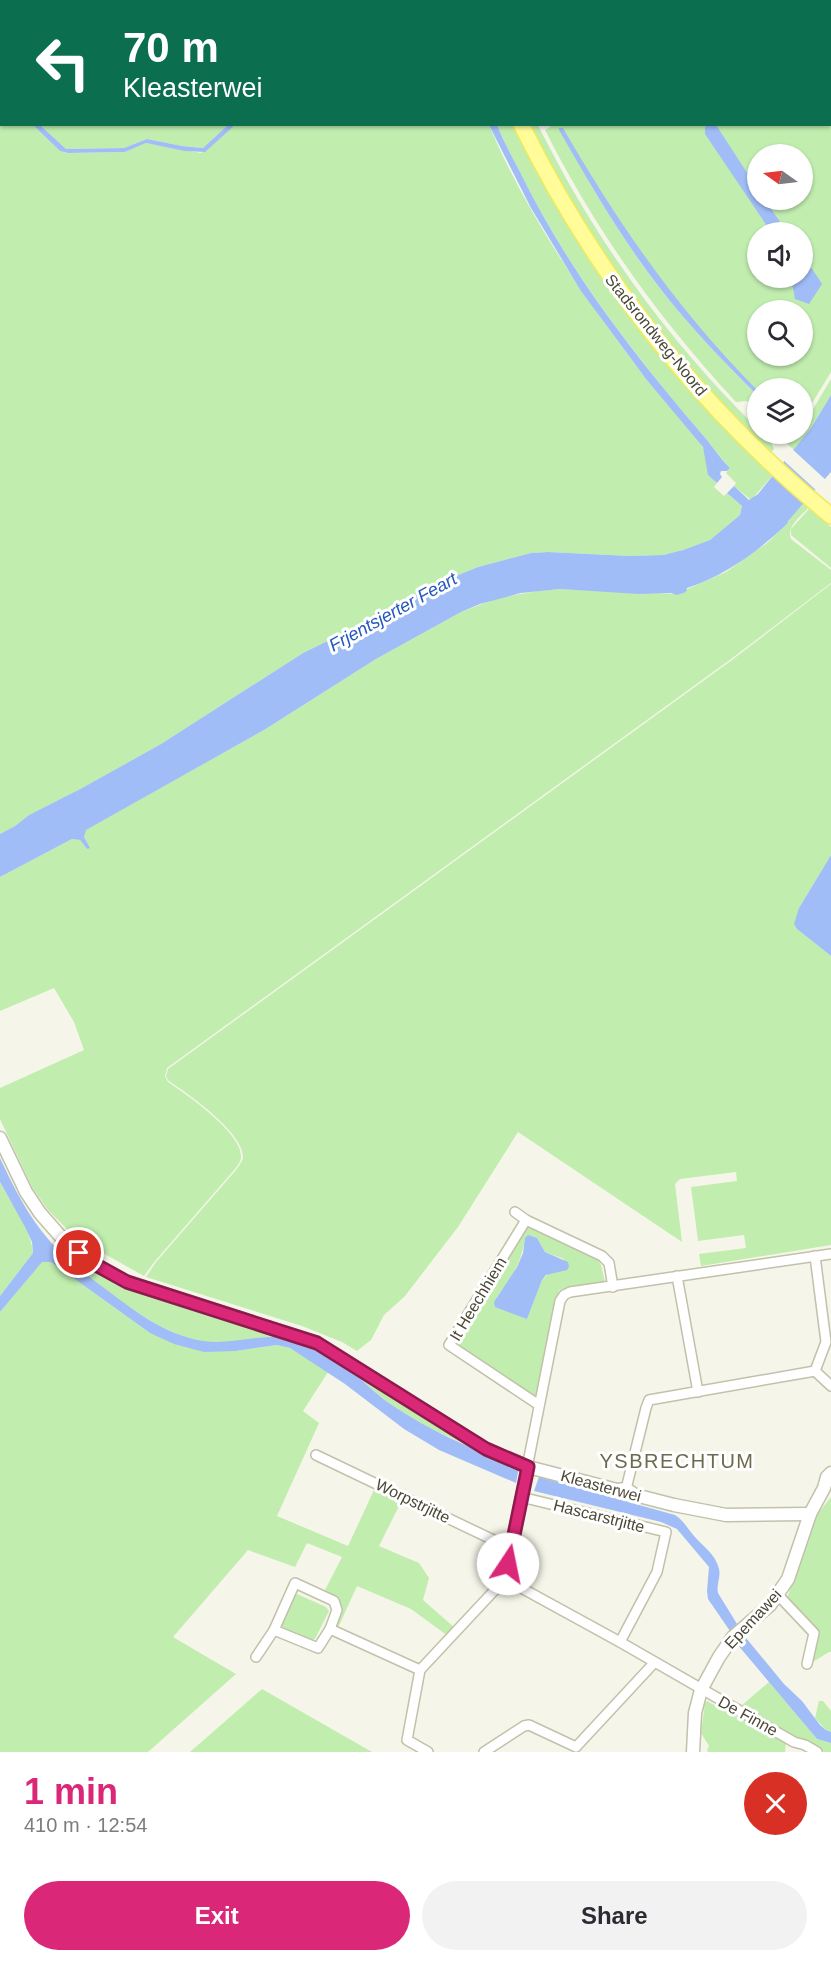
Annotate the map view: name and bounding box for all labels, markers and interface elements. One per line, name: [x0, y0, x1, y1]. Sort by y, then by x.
icon: left: [24, 24, 102, 102]
text: 70 m: [123, 24, 219, 71]
text: Kleasterwei: [123, 73, 263, 103]
north arrow: [747, 144, 813, 210]
map controls: [747, 144, 813, 444]
button: sound: [747, 222, 813, 288]
street label: Stadsrondweg-Noord: [602, 271, 710, 399]
button: search: [747, 300, 813, 366]
button: layers: [747, 378, 813, 444]
water label: Frjentsjerter Feart: [326, 568, 461, 655]
pin: [53, 1227, 104, 1278]
icon: arrive: [62, 1236, 95, 1269]
street label: It Heechhiem: [446, 1254, 510, 1344]
district label: YSBRECHTUM: [599, 1450, 755, 1472]
street label: Kleasterwei: [559, 1467, 643, 1505]
street label: Worpstrjitte: [373, 1476, 453, 1526]
street label: Hascarstrjitte: [552, 1496, 646, 1536]
position arrow: [476, 1532, 540, 1596]
street label: Epemawei: [721, 1586, 785, 1652]
street label: De Finne: [715, 1693, 781, 1739]
text: 1 min: [24, 1771, 118, 1812]
button: close: [744, 1772, 807, 1835]
text: 410 m · 12:54: [24, 1814, 147, 1836]
button: Exit: [24, 1881, 410, 1950]
button: Share: [422, 1881, 807, 1950]

